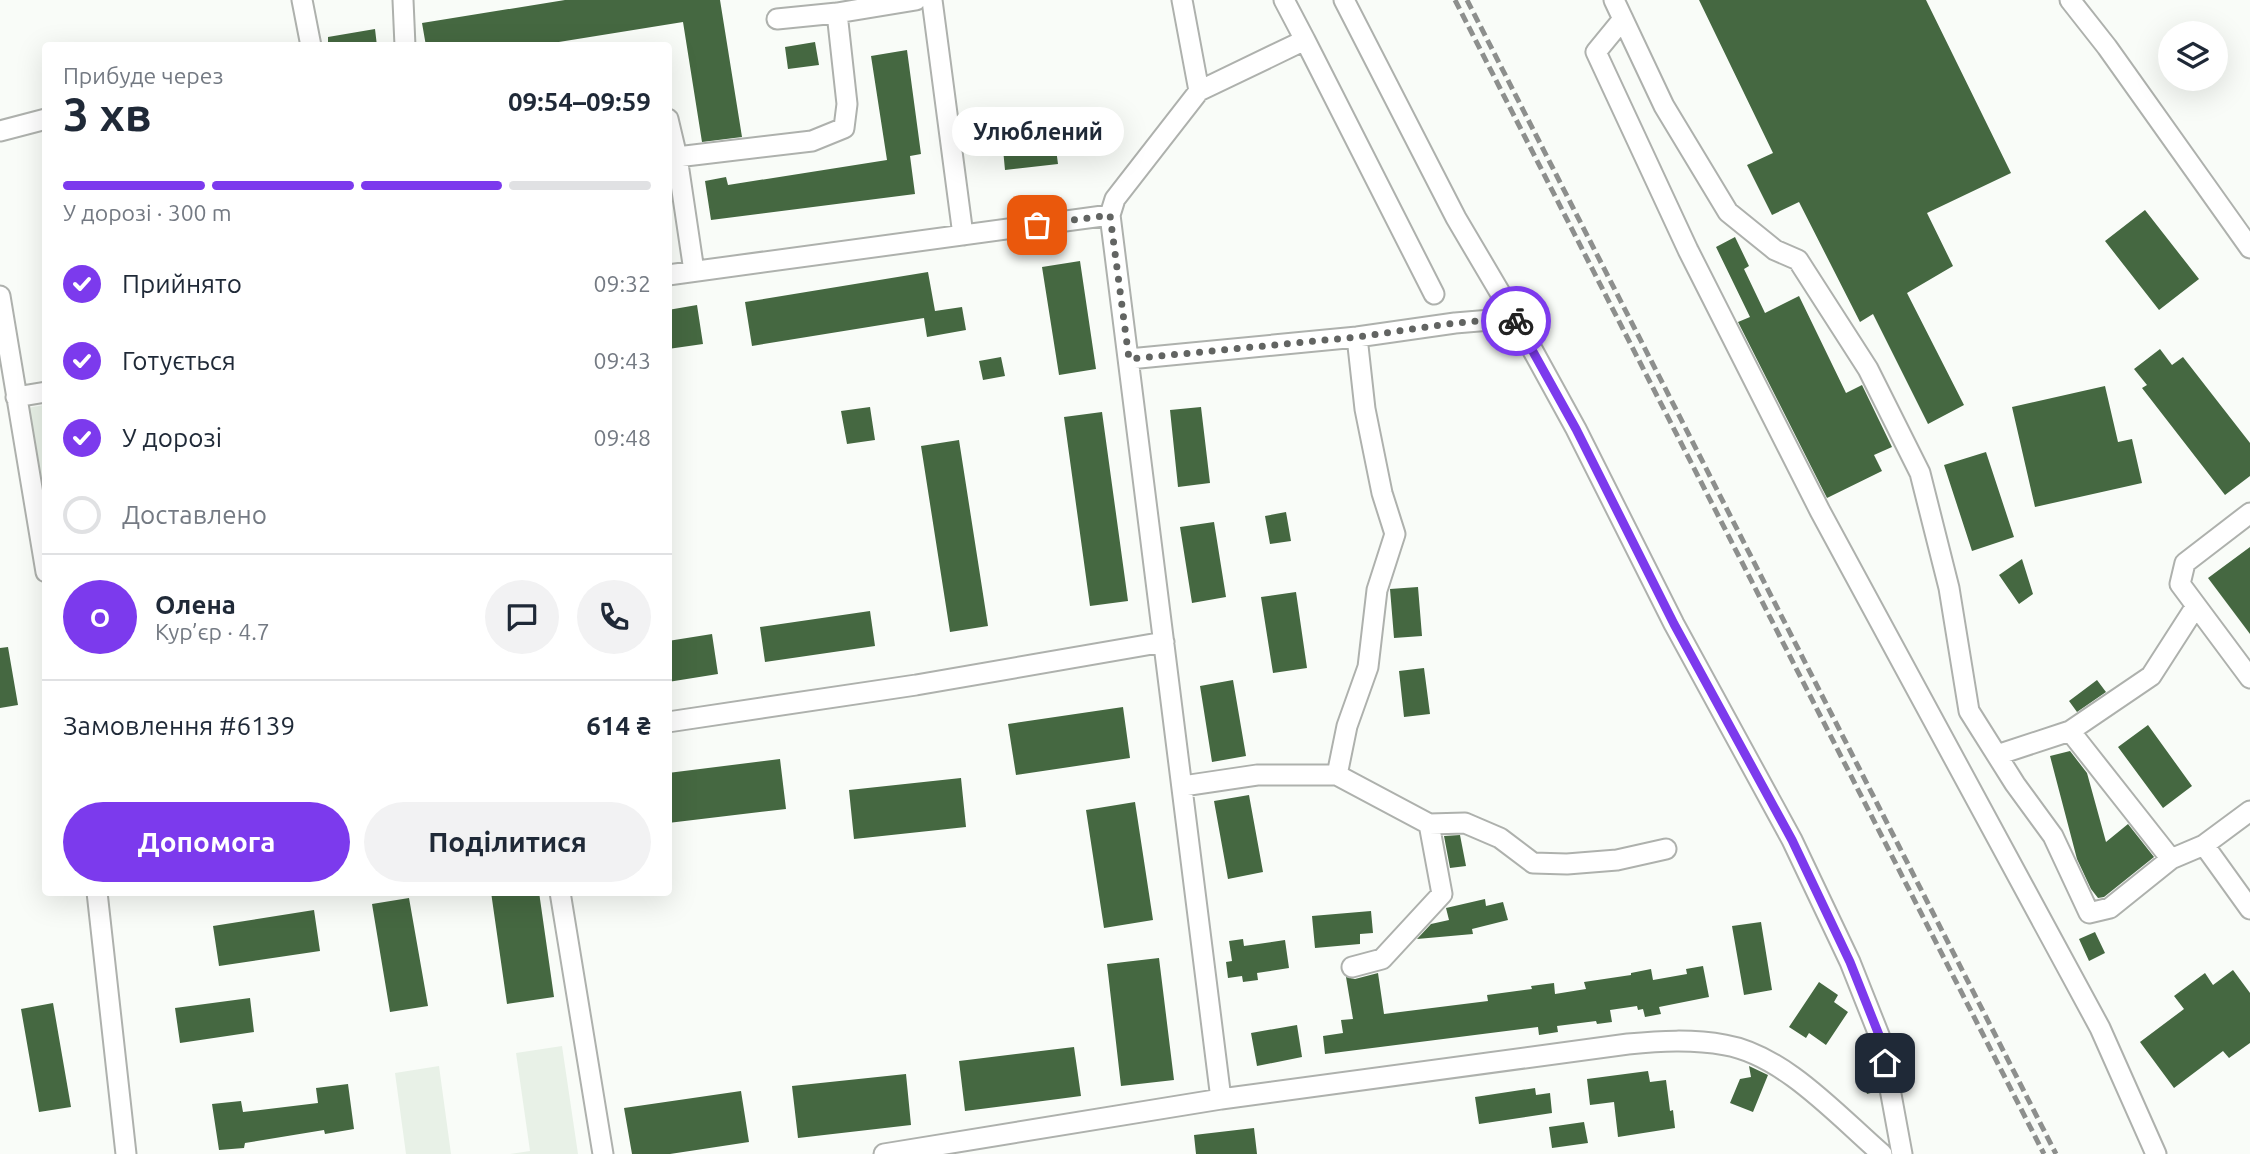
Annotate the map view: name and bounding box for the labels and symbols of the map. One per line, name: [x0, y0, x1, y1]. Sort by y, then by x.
callout: Улюблений: [951, 106, 1123, 155]
pin: [1007, 195, 1067, 255]
courier: [1481, 286, 1551, 356]
pin: [1855, 1033, 1915, 1093]

